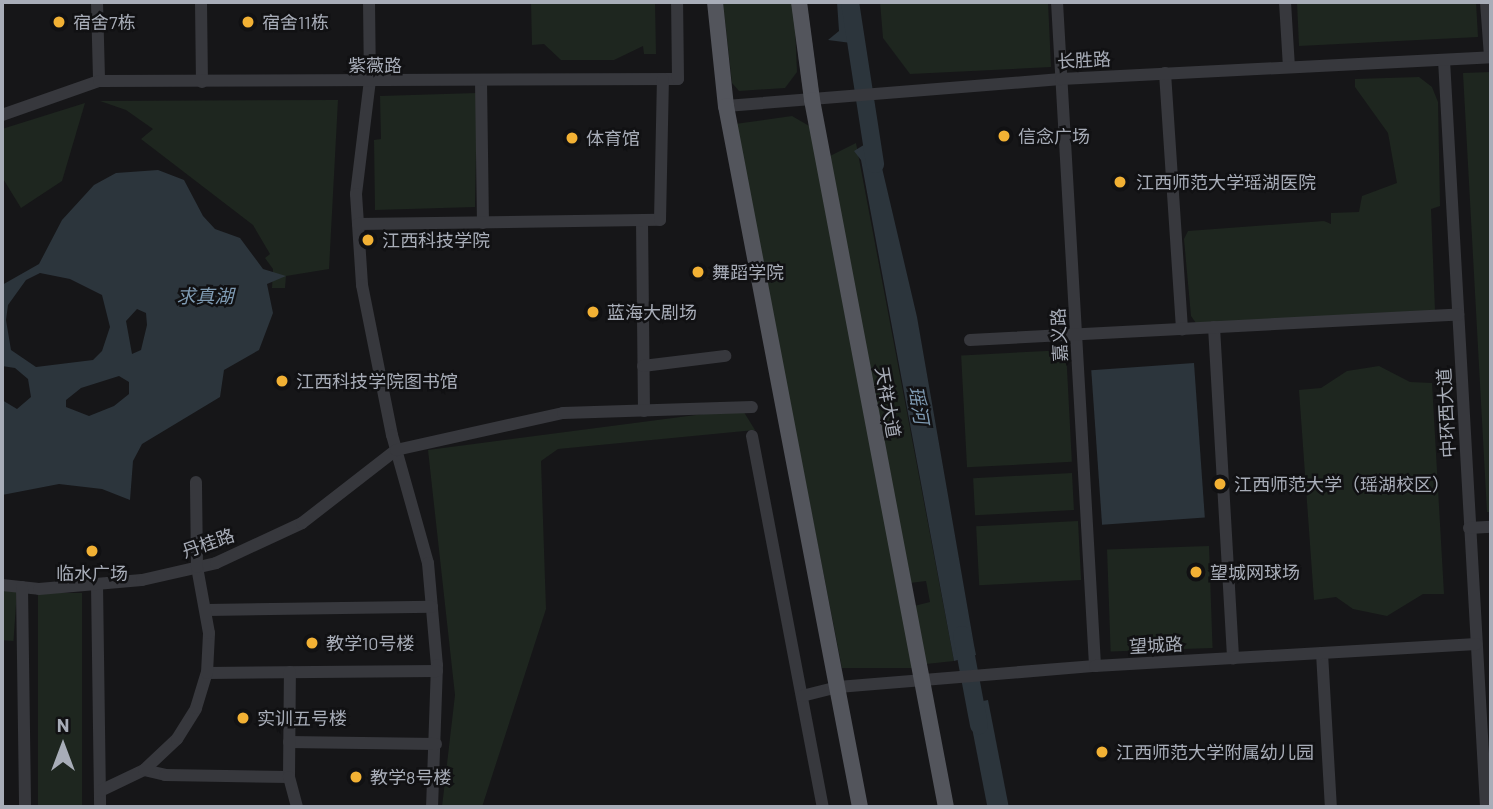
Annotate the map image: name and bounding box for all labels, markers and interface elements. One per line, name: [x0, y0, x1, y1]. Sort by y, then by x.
place label: 宿舍7栋: [73, 11, 136, 33]
place label: 宿舍11栋: [262, 11, 329, 33]
marker: 宿舍7栋: [51, 14, 67, 30]
marker: 宿舍11栋: [240, 14, 256, 30]
street label: 长胜路: [1056, 48, 1112, 72]
street label: 紫薇路: [348, 54, 402, 76]
place label: 信念广场: [1018, 125, 1090, 147]
place label: 体育馆: [586, 127, 640, 149]
marker: 信念广场: [996, 128, 1012, 144]
marker: 体育馆: [564, 130, 580, 146]
place label: 江西师范大学瑶湖医院: [1136, 171, 1316, 193]
marker: 江西师范大学瑶湖医院: [1110, 172, 1130, 192]
place label: 江西科技学院: [382, 229, 490, 251]
marker: 江西科技学院: [360, 232, 376, 248]
place label: 舞蹈学院: [712, 261, 784, 283]
marker: 舞蹈学院: [690, 264, 706, 280]
water label: 求真湖: [177, 285, 233, 307]
place label: 蓝海大剧场: [607, 301, 697, 323]
marker: 蓝海大剧场: [585, 304, 601, 320]
street label: 嘉义路: [1047, 307, 1071, 363]
street label: 天祥大道: [871, 365, 905, 439]
street label: 中环西大道: [1433, 367, 1459, 459]
place label: 江西科技学院图书馆: [296, 370, 458, 392]
marker: 江西科技学院图书馆: [274, 373, 290, 389]
water label: 瑶河: [904, 384, 934, 426]
place label: 江西师范大学（瑶湖校区）: [1234, 473, 1450, 495]
marker: 江西师范大学（瑶湖校区）: [1212, 476, 1228, 492]
street label: 丹桂路: [179, 524, 237, 562]
marker: 临水广场: [84, 543, 100, 559]
place label: 望城网球场: [1210, 561, 1300, 583]
place label: 临水广场: [56, 562, 128, 584]
marker: 望城网球场: [1188, 564, 1204, 580]
place label: 教学10号楼: [326, 632, 414, 654]
street label: 望城路: [1128, 633, 1184, 657]
marker: 教学10号楼: [304, 635, 320, 651]
place label: 实训五号楼: [257, 707, 347, 729]
marker: 实训五号楼: [235, 710, 251, 726]
north arrow: [28, 711, 98, 781]
text: N: [57, 713, 69, 736]
place label: 江西师范大学附属幼儿园: [1116, 741, 1314, 763]
marker: 江西师范大学附属幼儿园: [1094, 744, 1110, 760]
place label: 教学8号楼: [370, 766, 451, 788]
marker: 教学8号楼: [348, 769, 364, 785]

